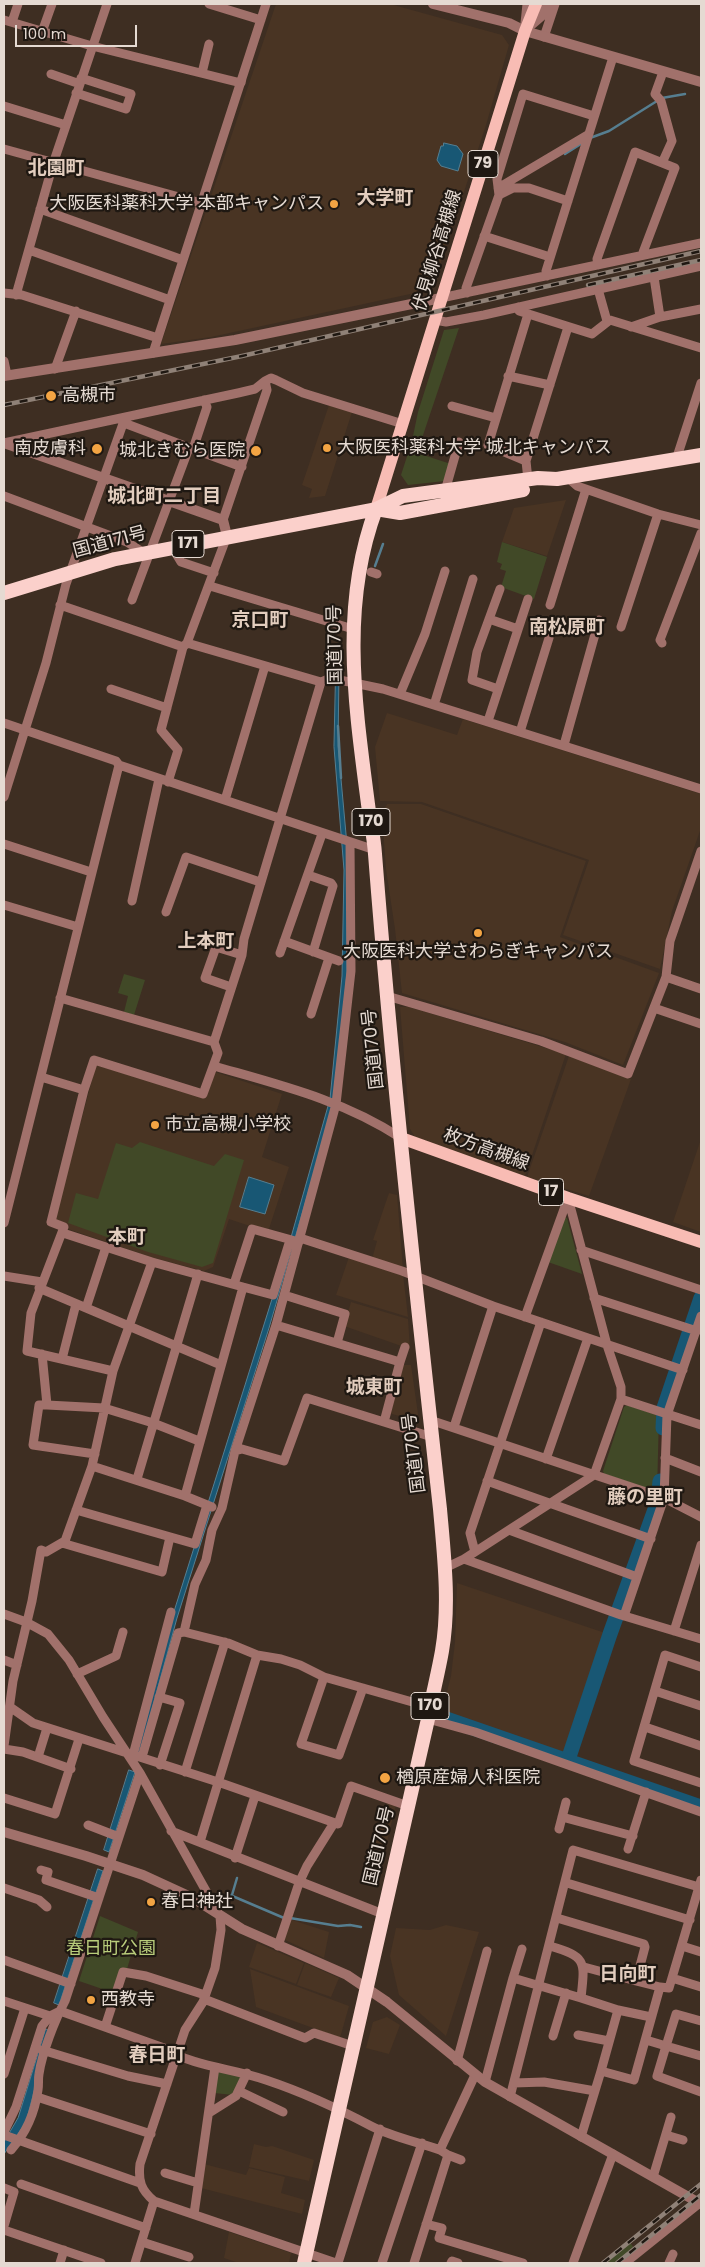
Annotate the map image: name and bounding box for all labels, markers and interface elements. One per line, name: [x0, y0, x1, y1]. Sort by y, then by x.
scale bar: [18, 15, 140, 47]
text: 100 m: [23, 23, 66, 44]
road number: 79: [468, 150, 498, 178]
district label: 北園町: [28, 158, 84, 180]
district label: 大学町: [357, 188, 413, 210]
street label: 伏見柳谷高槻線: [409, 188, 467, 314]
place label: 大阪医科薬科大学 本部キャンパス: [49, 193, 324, 215]
marker: 大阪医科薬科大学 本部キャンパス: [328, 198, 340, 210]
place label: 高槻市: [62, 385, 116, 407]
marker: 高槻市: [44, 389, 58, 403]
place label: 大阪医科薬科大学 城北キャンパス: [337, 437, 612, 459]
place label: 南皮膚科: [14, 438, 86, 460]
place label: 城北きむら医院: [119, 440, 245, 462]
marker: 南皮膚科: [90, 442, 104, 456]
marker: 大阪医科薬科大学 城北キャンパス: [321, 442, 333, 454]
marker: 城北きむら医院: [249, 444, 263, 458]
district label: 城北町二丁目: [107, 486, 221, 508]
street label: 国道171号: [71, 523, 149, 563]
road number: 171: [172, 530, 204, 558]
street label: 国道170号: [324, 604, 348, 686]
district label: 京口町: [232, 610, 288, 632]
district label: 南松原町: [529, 617, 605, 639]
road number: 170: [352, 809, 390, 836]
marker: 大阪医科大学さわらぎキャンパス: [472, 927, 484, 939]
district label: 上本町: [178, 931, 234, 953]
place label: 大阪医科大学さわらぎキャンパス: [343, 941, 613, 963]
street label: 国道170号: [359, 1008, 389, 1090]
place label: 市立高槻小学校: [165, 1114, 291, 1136]
marker: 市立高槻小学校: [149, 1119, 161, 1131]
street label: 枚方高槻線: [440, 1124, 532, 1176]
road number: 17: [538, 1178, 564, 1206]
district label: 本町: [108, 1227, 146, 1249]
district label: 城東町: [346, 1377, 402, 1399]
street label: 国道170号: [399, 1412, 431, 1494]
district label: 藤の里町: [607, 1487, 683, 1509]
road number: 170: [411, 1692, 449, 1720]
place label: 楢原産婦人科医院: [396, 1767, 540, 1789]
marker: 楢原産婦人科医院: [378, 1771, 392, 1785]
street label: 国道170号: [360, 1804, 400, 1888]
place label: 春日神社: [161, 1891, 233, 1913]
marker: 春日神社: [145, 1896, 157, 1908]
park label: 春日町公園: [66, 1938, 156, 1960]
district label: 日向町: [600, 1964, 656, 1986]
place label: 西教寺: [101, 1989, 155, 2011]
marker: 西教寺: [85, 1994, 97, 2006]
district label: 春日町: [129, 2045, 185, 2067]

